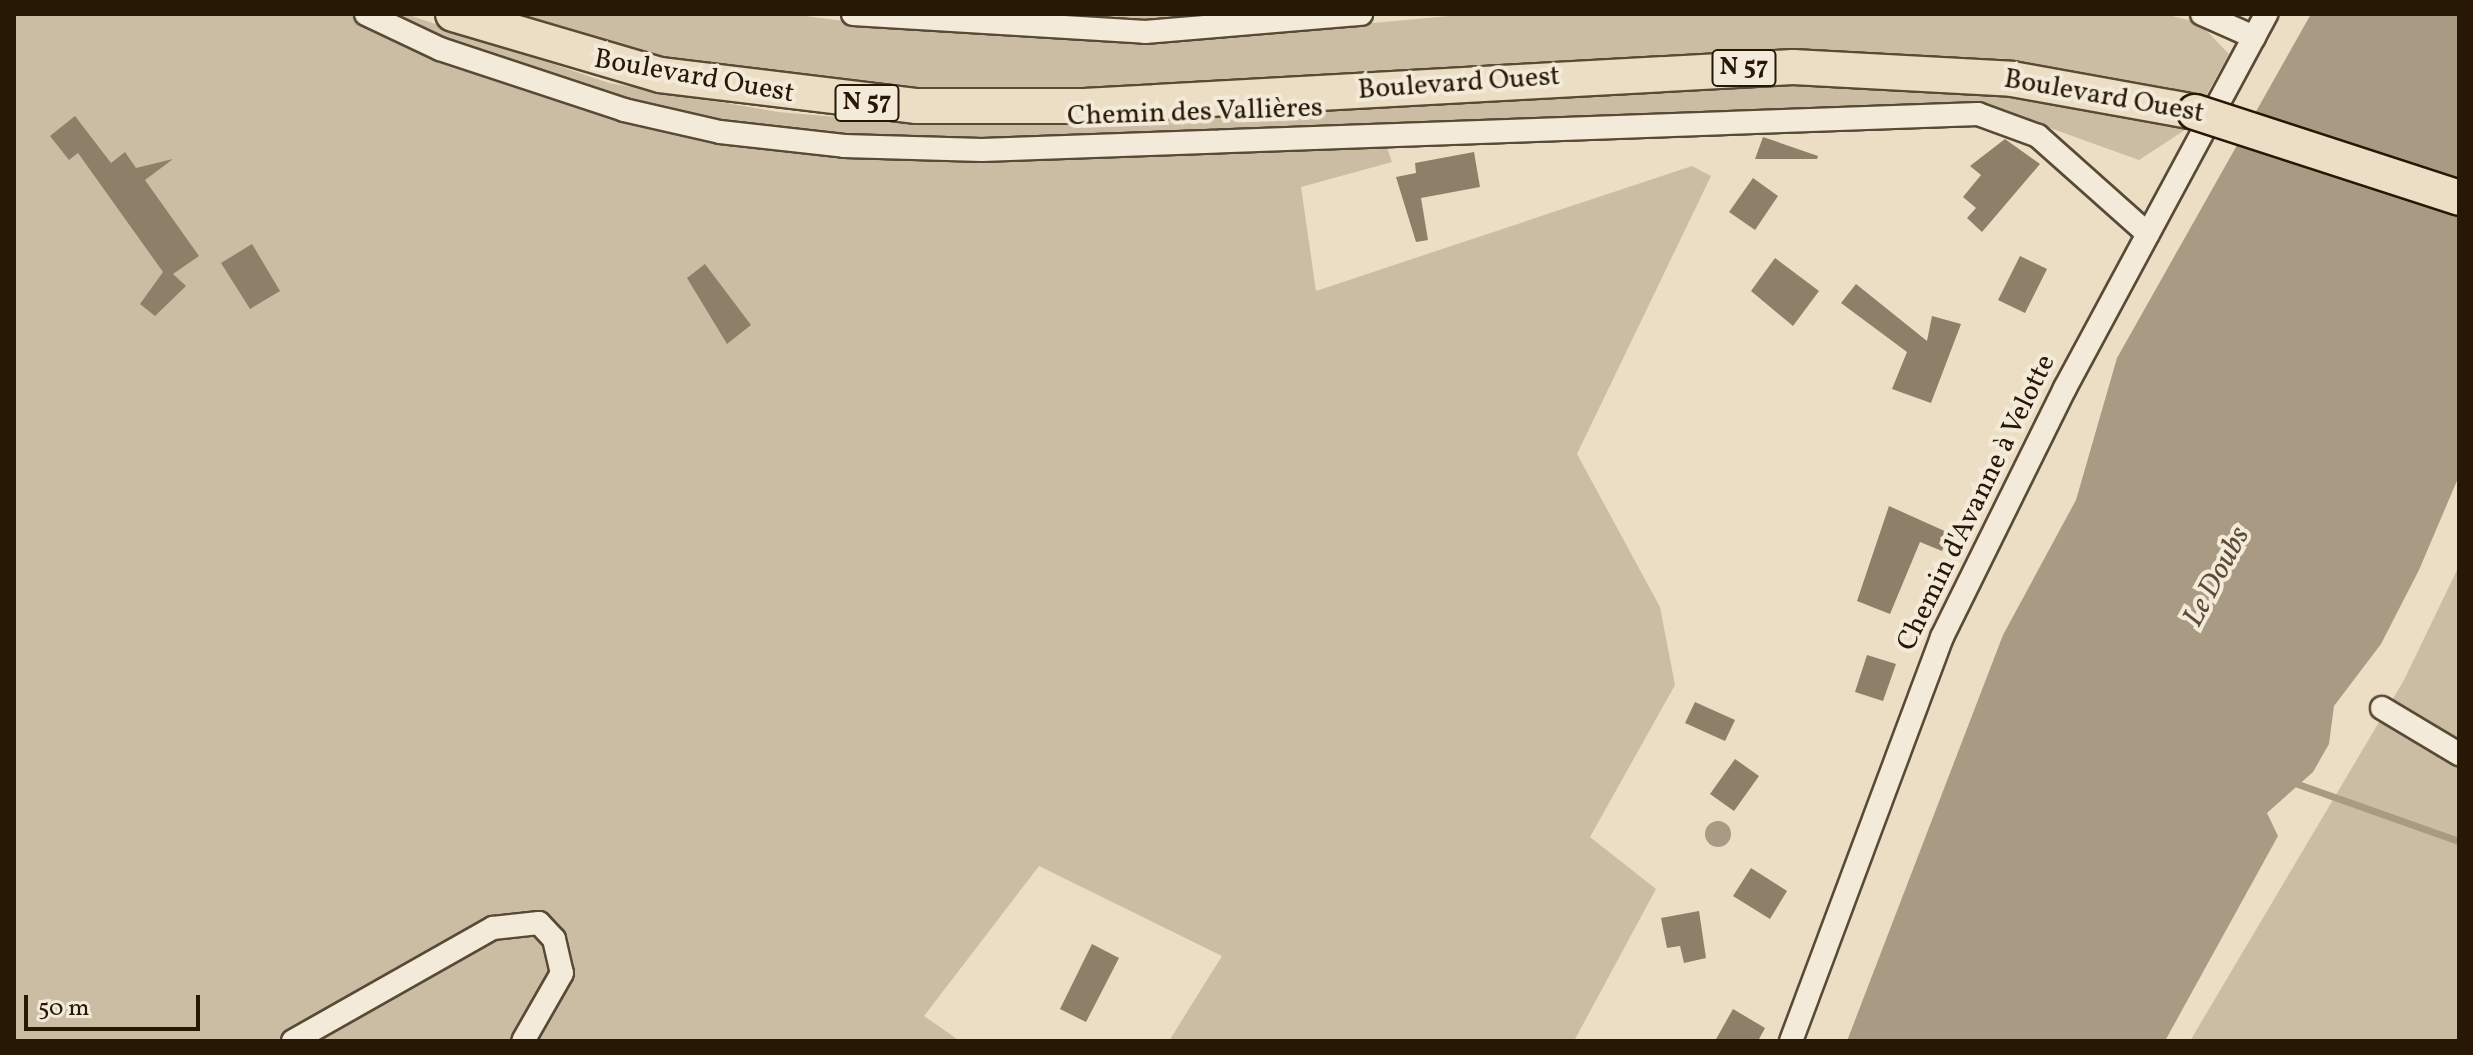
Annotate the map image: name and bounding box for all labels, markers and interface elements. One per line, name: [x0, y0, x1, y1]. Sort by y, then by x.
street label: Boulevard Ouest: [591, 43, 797, 111]
road number: N 57: [1710, 46, 1778, 90]
street label: Boulevard Ouest: [1357, 60, 1561, 108]
street label: Boulevard Ouest: [2001, 63, 2207, 131]
road number: N 57: [833, 81, 901, 125]
street label: Chemin des Vallières: [1066, 92, 1324, 134]
street label: Chemin d'Avanne à Velotte: [1890, 349, 2064, 657]
water label: Le Doubs: [2176, 521, 2258, 633]
scale bar: [28, 979, 204, 1029]
text: 50 m: [38, 992, 90, 1026]

